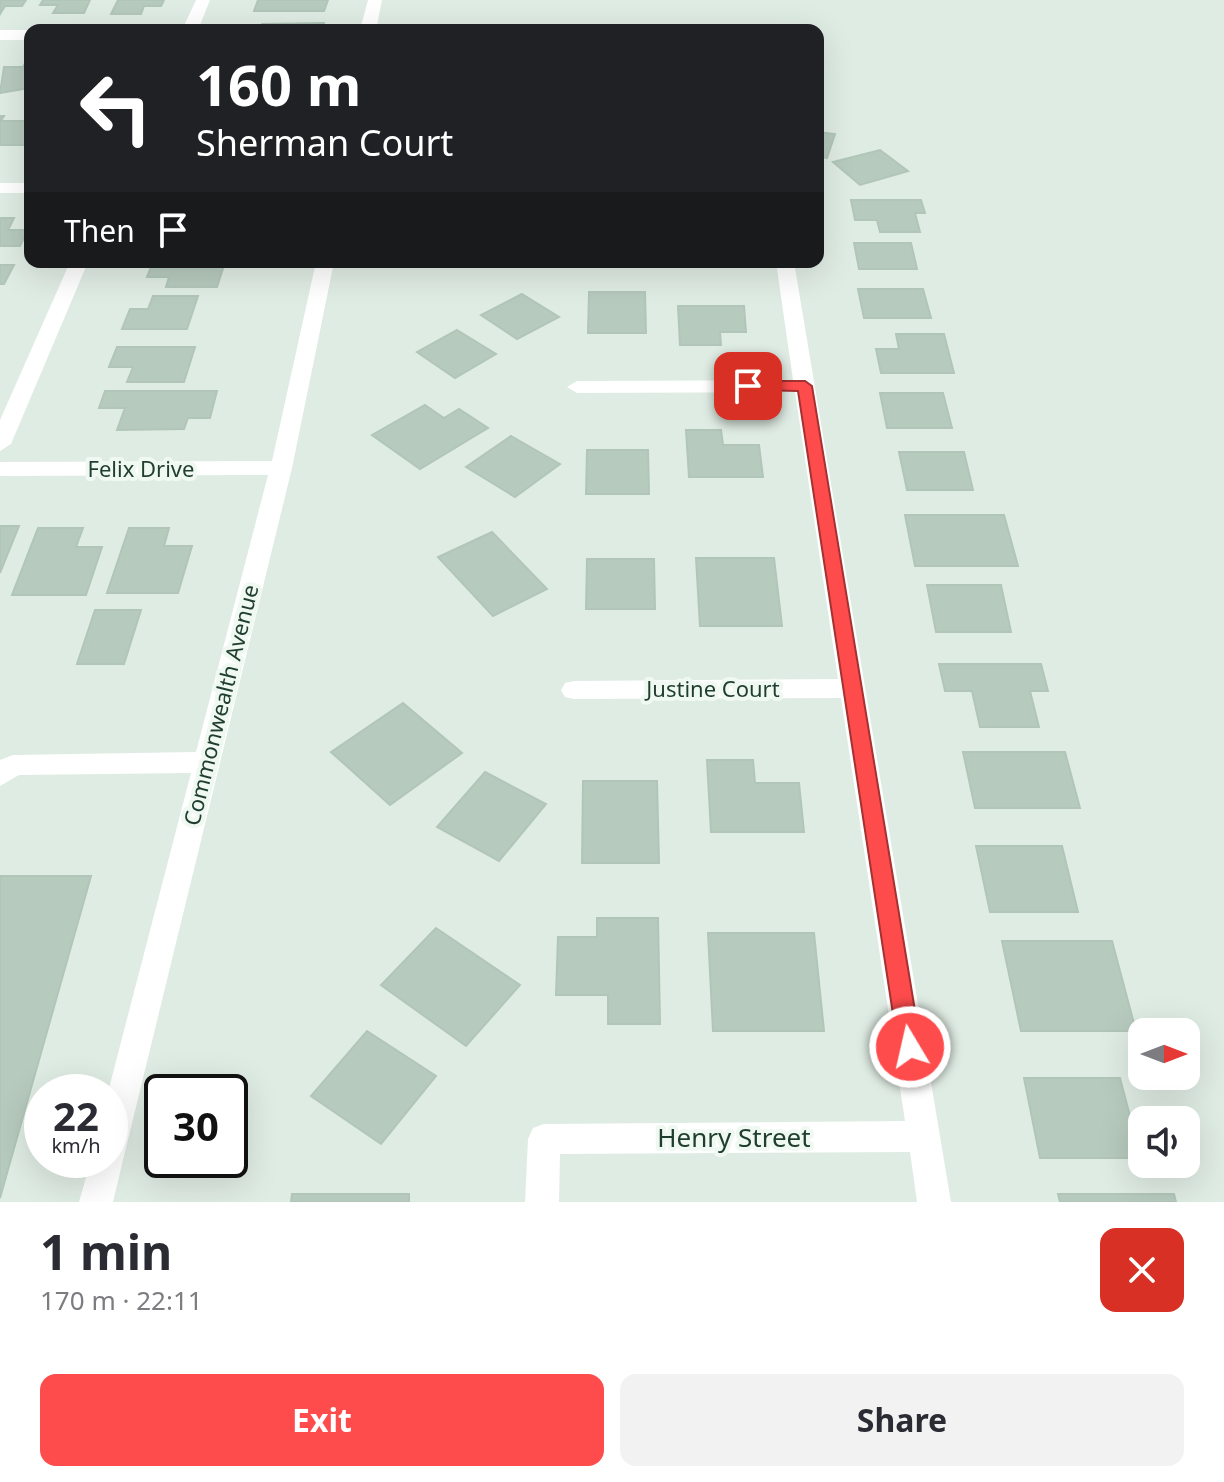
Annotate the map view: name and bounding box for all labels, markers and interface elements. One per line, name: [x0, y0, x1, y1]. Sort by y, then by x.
text: 160 m: [196, 46, 361, 122]
icon: left: [64, 56, 168, 160]
text: Sherman Court: [196, 118, 453, 167]
icon: arrive: [151, 208, 195, 252]
text: Then: [64, 210, 135, 251]
pin: [714, 352, 782, 420]
icon: arrive: [726, 364, 770, 408]
street label: Felix Drive: [88, 453, 194, 483]
street label: Commonwealth Avenue: [176, 581, 265, 828]
street label: Justine Court: [644, 673, 780, 703]
position arrow: [868, 1005, 952, 1089]
north arrow: [1128, 1018, 1200, 1090]
map controls: [1128, 1018, 1200, 1178]
speed limit sign: 30: [144, 1074, 248, 1178]
text: 22: [53, 1088, 99, 1143]
button: sound: [1128, 1106, 1200, 1178]
street label: Henry Street: [657, 1119, 811, 1155]
text: km/h: [51, 1132, 101, 1159]
text: 1 min: [40, 1219, 172, 1284]
button: close: [1100, 1228, 1184, 1312]
text: 170 m · 22:11: [40, 1282, 203, 1318]
button: Exit: [40, 1374, 604, 1466]
button: Share: [620, 1374, 1184, 1466]

